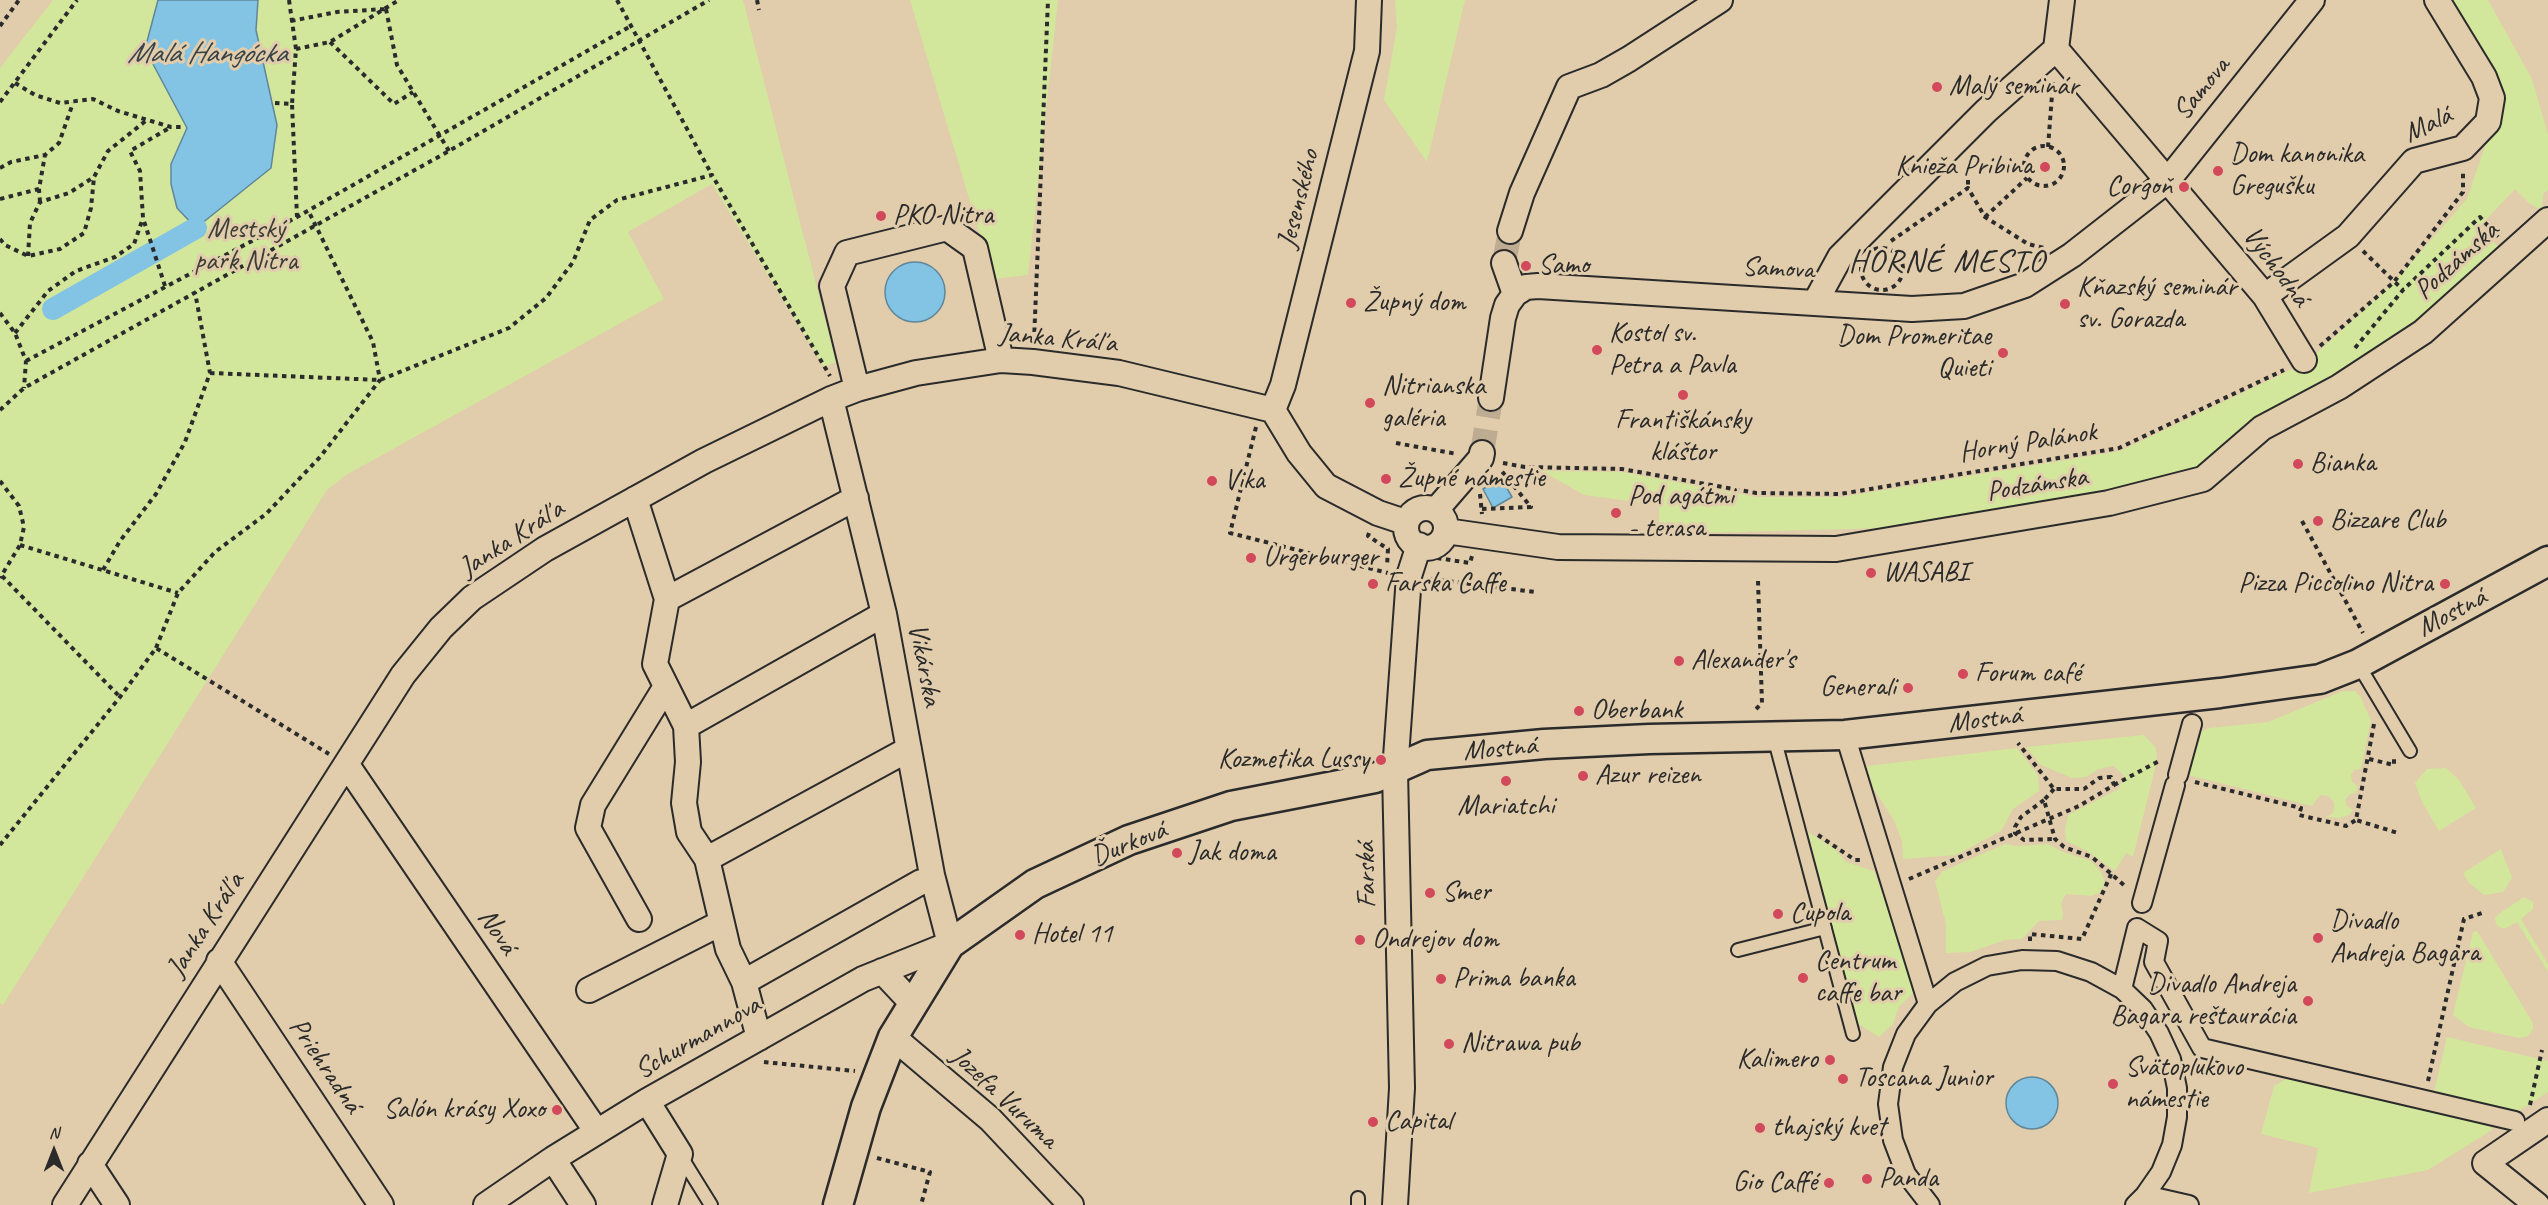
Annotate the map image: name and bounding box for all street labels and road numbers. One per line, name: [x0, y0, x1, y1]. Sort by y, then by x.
street label: Samova: [2166, 50, 2238, 128]
street label: Malá: [2398, 99, 2458, 151]
street label: Jesenského: [1271, 146, 1327, 252]
street label: Podzámska: [2408, 214, 2506, 308]
street label: Východná: [2235, 220, 2317, 314]
street label: Samova: [1741, 250, 1815, 288]
street label: Janka Kráľa: [998, 317, 1118, 361]
street label: Horný Palánok: [1957, 416, 2099, 470]
street label: Podzámska: [1984, 460, 2090, 510]
street label: Janka Kráľa: [453, 493, 571, 585]
street label: Mostná: [2412, 581, 2492, 645]
street label: Vikárska: [900, 621, 948, 709]
street label: Mostná: [1946, 699, 2024, 741]
street label: Mostná: [1462, 729, 1538, 769]
street label: Ďurková: [1086, 814, 1172, 874]
street label: Farská: [1350, 842, 1384, 908]
street label: Janka Kráľa: [160, 866, 252, 984]
street label: Nová: [470, 903, 524, 961]
street label: Schurmannova: [629, 989, 767, 1087]
street label: Priehradná: [281, 1012, 369, 1120]
street label: Jozefa Vuruma: [943, 1040, 1065, 1156]

